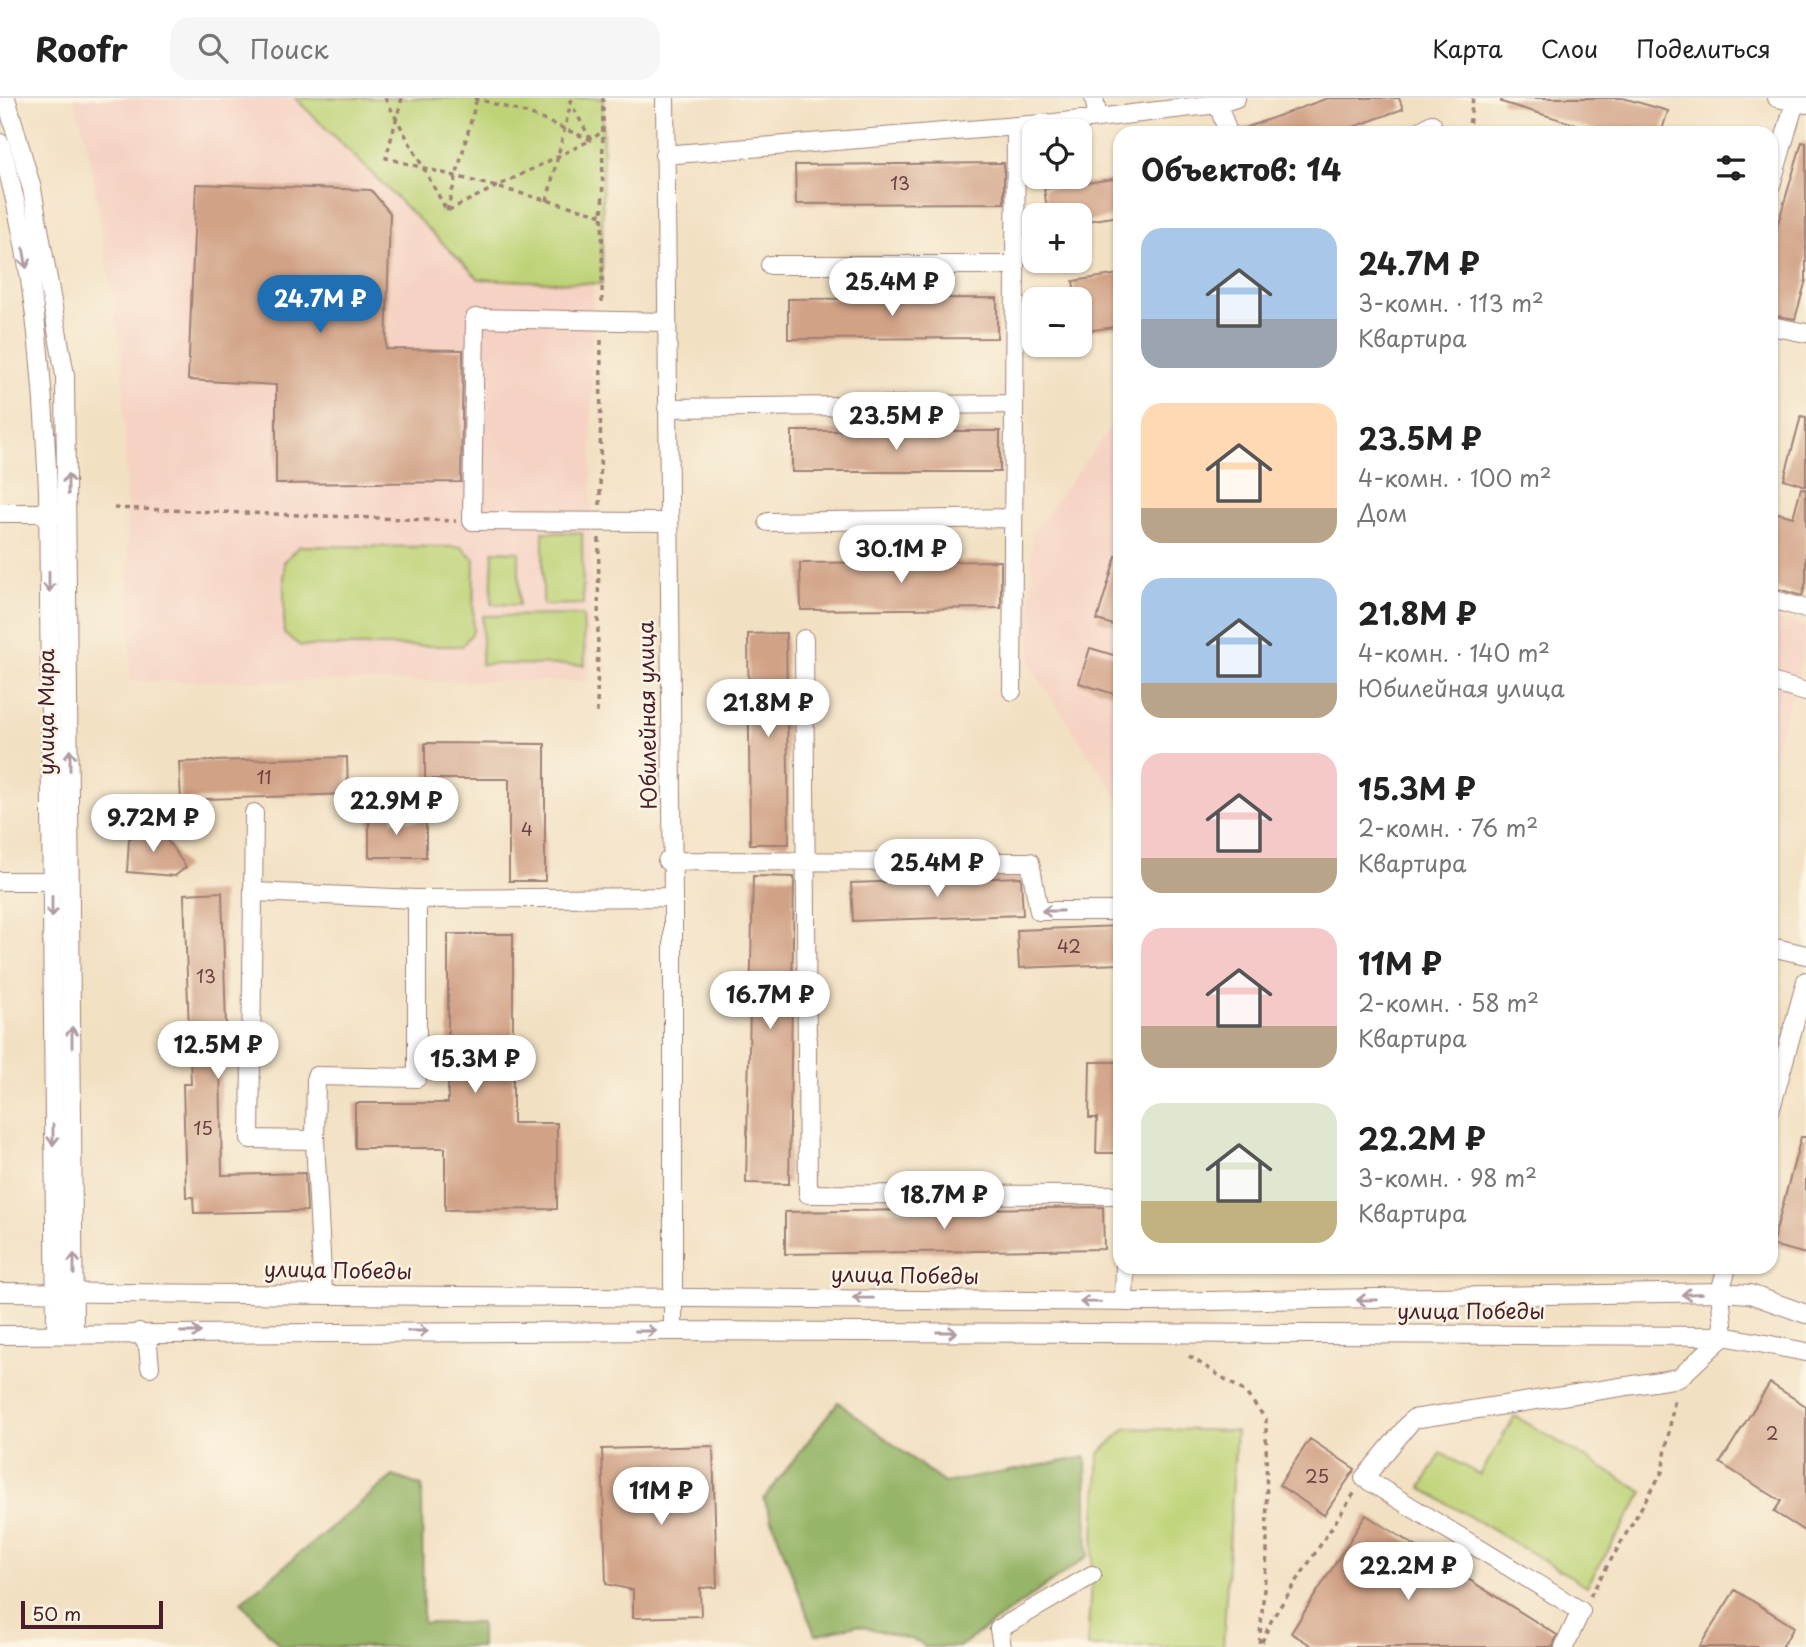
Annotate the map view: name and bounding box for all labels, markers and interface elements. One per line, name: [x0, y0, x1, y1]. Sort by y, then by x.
search box: [170, 17, 660, 80]
text: Roofr: [35, 23, 128, 73]
icon: search: [194, 29, 232, 67]
text: Поиск: [250, 29, 329, 68]
text: Карта: [1432, 30, 1503, 66]
text: Слои: [1541, 30, 1598, 66]
text: Поделиться: [1636, 30, 1771, 66]
map controls: [1022, 119, 1092, 357]
button: locate: [1022, 119, 1092, 189]
text: Объектов: 14: [1141, 146, 1341, 191]
icon: filters: [1712, 149, 1750, 187]
house number: 13: [890, 169, 910, 196]
button: +: [1022, 203, 1092, 273]
text: 24.7M ₽: [1358, 240, 1480, 285]
one-way arrow: [19, 246, 32, 268]
icon: home: [1197, 256, 1281, 340]
pin: 25.4M ₽: [827, 258, 957, 318]
text: 25.4M ₽: [845, 263, 939, 298]
pin: 24.7M ₽: [255, 275, 385, 335]
text: 24.7M ₽: [273, 280, 367, 315]
text: 3-комн. · 113 m²: [1358, 285, 1544, 320]
button: −: [1022, 287, 1092, 357]
text: Квартира: [1358, 320, 1466, 355]
pin: 23.5M ₽: [831, 392, 961, 452]
text: 23.5M ₽: [849, 397, 943, 432]
text: 23.5M ₽: [1358, 415, 1482, 460]
icon: home: [1197, 431, 1281, 515]
text: 4-комн. · 100 m²: [1358, 460, 1552, 495]
one-way arrow: [61, 473, 74, 496]
text: Дом: [1358, 495, 1407, 530]
pin: 30.1M ₽: [836, 526, 966, 585]
text: 30.1M ₽: [855, 530, 947, 565]
one-way arrow: [42, 570, 56, 593]
text: 21.8M ₽: [1358, 590, 1477, 635]
icon: home: [1197, 606, 1281, 690]
street label: Юбилейная улица: [628, 620, 664, 810]
text: 4-комн. · 140 m²: [1358, 635, 1550, 670]
street label: улица Мира: [29, 648, 61, 775]
text: Юбилейная улица: [1358, 670, 1565, 705]
pin: 21.8M ₽: [703, 680, 833, 739]
text: 21.8M ₽: [723, 684, 813, 719]
one-way arrow: [63, 749, 77, 772]
house number: 11: [256, 763, 272, 790]
text: 15.3M ₽: [1358, 765, 1476, 810]
pin: 22.9M ₽: [331, 778, 461, 837]
icon: home: [1197, 781, 1281, 865]
text: 22.9M ₽: [350, 782, 442, 817]
pin: 9.72M ₽: [88, 794, 218, 854]
text: 9.72M ₽: [107, 799, 199, 834]
text: 2-комн. · 76 m²: [1358, 810, 1538, 845]
house number: 4: [521, 815, 533, 842]
pin: 25.4M ₽: [872, 840, 1002, 899]
text: 25.4M ₽: [890, 844, 984, 879]
text: Квартира: [1358, 845, 1466, 880]
one-way arrow: [45, 895, 58, 918]
one-way arrow: [1041, 904, 1064, 918]
house number: 42: [1057, 932, 1081, 959]
text: 11M ₽: [1358, 940, 1442, 985]
icon: home: [1197, 956, 1281, 1040]
house number: 13: [196, 962, 216, 989]
pin: 16.7M ₽: [705, 972, 835, 1031]
text: 16.7M ₽: [726, 976, 814, 1011]
text: 2-комн. · 58 m²: [1358, 985, 1539, 1020]
text: Квартира: [1358, 1020, 1466, 1055]
pin: 12.5M ₽: [153, 1021, 283, 1081]
one-way arrow: [65, 1026, 79, 1049]
text: 12.5M ₽: [174, 1026, 262, 1061]
pin: 15.3M ₽: [410, 1035, 540, 1095]
text: 15.3M ₽: [430, 1040, 520, 1075]
house number: 15: [193, 1114, 213, 1141]
text: 22.2M ₽: [1358, 1115, 1486, 1160]
one-way arrow: [47, 1123, 60, 1146]
icon: home: [1197, 1131, 1281, 1215]
text: 3-комн. · 98 m²: [1358, 1160, 1537, 1195]
pin: 18.7M ₽: [879, 1172, 1009, 1231]
text: 18.7M ₽: [900, 1176, 988, 1211]
text: Квартира: [1358, 1195, 1466, 1230]
street label: улица Победы: [264, 1252, 412, 1286]
one-way arrow: [67, 1253, 81, 1276]
street label: улица Победы: [831, 1257, 979, 1291]
one-way arrow: [1681, 1288, 1704, 1301]
one-way arrow: [852, 1292, 875, 1305]
one-way arrow: [1355, 1293, 1378, 1307]
street label: улица Победы: [1397, 1294, 1545, 1326]
one-way arrow: [1079, 1295, 1102, 1309]
one-way arrow: [406, 1324, 429, 1338]
one-way arrow: [634, 1324, 657, 1338]
one-way arrow: [179, 1325, 202, 1339]
one-way arrow: [935, 1325, 958, 1339]
house number: 2: [1766, 1419, 1778, 1446]
house number: 25: [1305, 1462, 1329, 1489]
pin: 11M ₽: [612, 1468, 710, 1527]
text: 11M ₽: [629, 1472, 693, 1507]
pin: 22.2M ₽: [1343, 1542, 1473, 1602]
text: 22.2M ₽: [1359, 1547, 1457, 1582]
scale bar: [21, 1598, 163, 1630]
text: 50 m: [32, 1599, 81, 1627]

